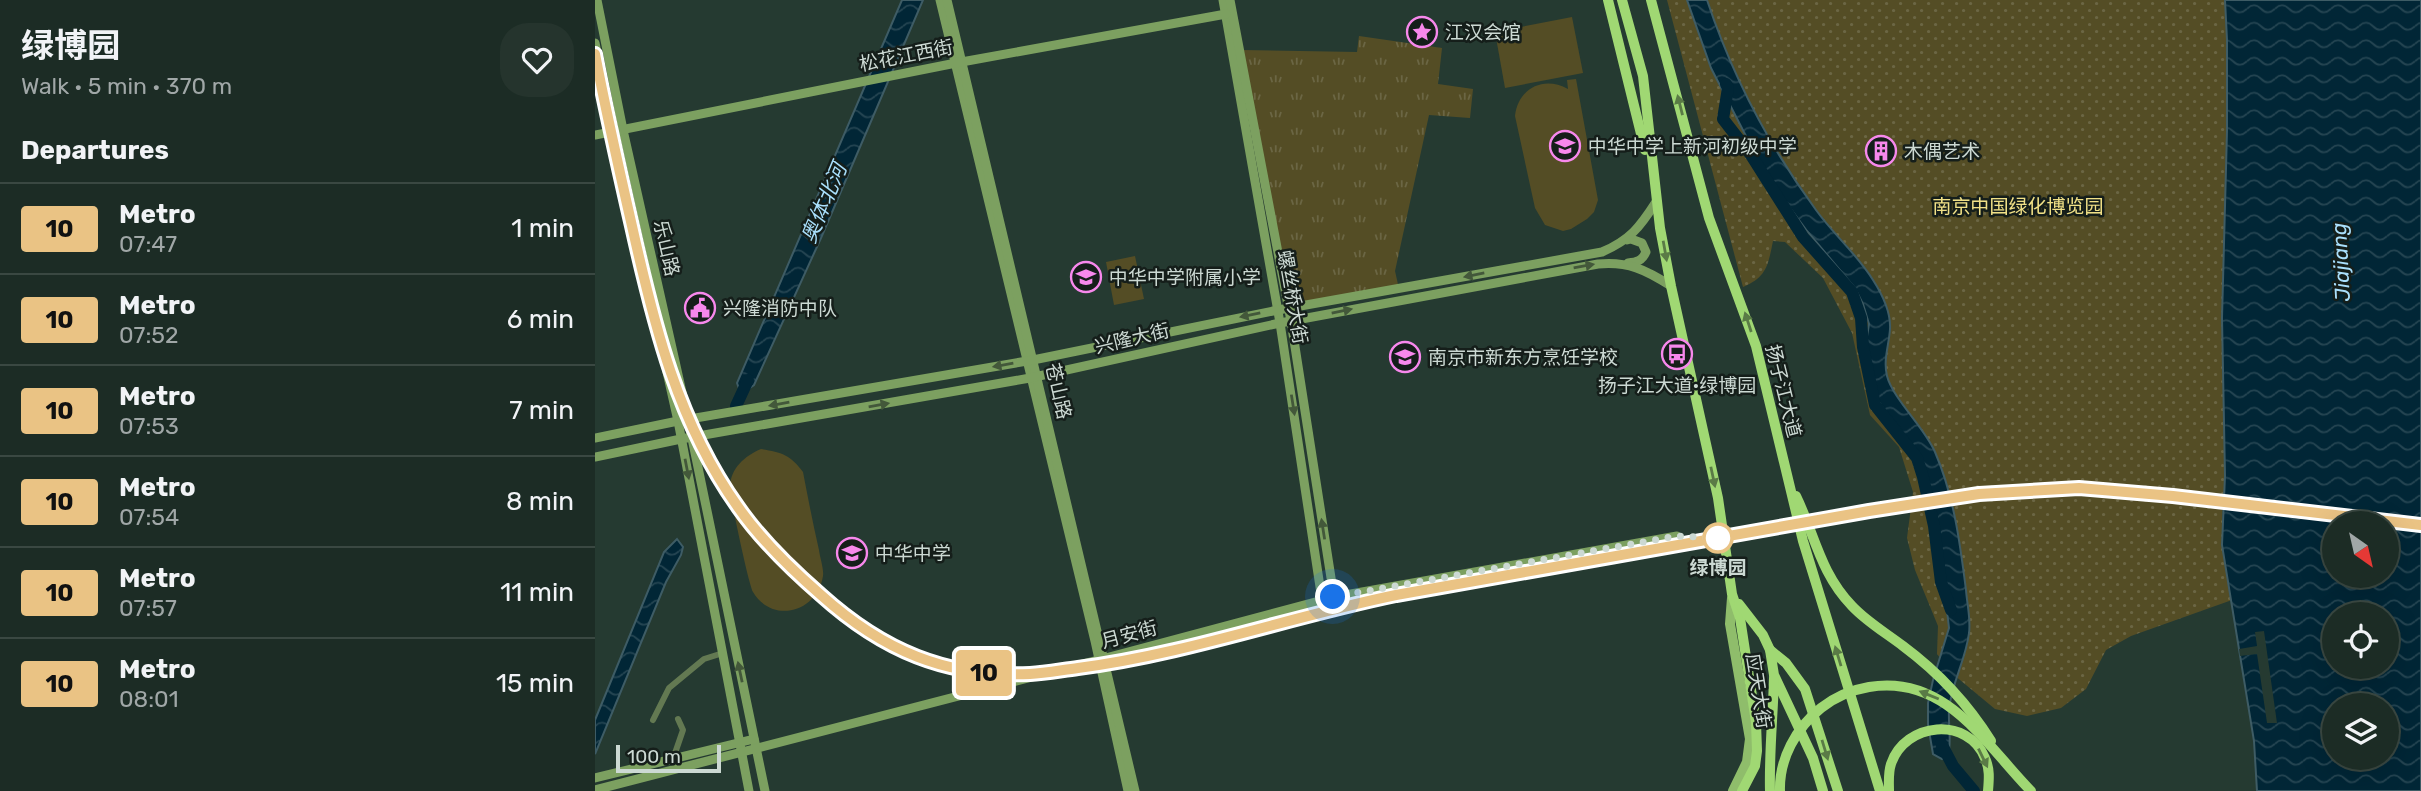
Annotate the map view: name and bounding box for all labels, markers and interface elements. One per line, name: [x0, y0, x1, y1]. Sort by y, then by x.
place icon: 江汉会馆: [1405, 15, 1439, 49]
place label: 江汉会馆: [1445, 21, 1521, 44]
button: heart: [500, 23, 574, 97]
text: 绿博园: [21, 26, 120, 65]
street label: 松花江西街: [857, 35, 955, 76]
text: Walk · 5 min · 370 m: [21, 72, 232, 100]
one-way arrow: [1674, 94, 1685, 116]
school or university icon: 中华中学上新河初级中学: [1548, 129, 1582, 163]
building icon: 木偶艺术: [1864, 134, 1898, 168]
text: Departures: [21, 135, 169, 166]
place label: 中华中学上新河初级中学: [1588, 135, 1797, 158]
place label: 木偶艺术: [1904, 140, 1980, 163]
water label: 奥体北河: [796, 156, 853, 246]
park label: 南京中国绿化博览园: [1932, 195, 2104, 218]
text: Metro: [119, 199, 196, 230]
text: 1 min: [511, 213, 574, 244]
text: 10: [45, 215, 74, 243]
street label: 乐山路: [649, 218, 684, 278]
water label: Jiajiang: [2326, 222, 2355, 302]
text: 07:47: [119, 230, 177, 258]
one-way arrow: [1659, 240, 1670, 262]
street label: 螺丝桥大街: [1273, 248, 1312, 346]
school or university icon: 中华中学附属小学: [1069, 260, 1103, 294]
one-way arrow: [1573, 261, 1595, 272]
place label: 中华中学附属小学: [1109, 266, 1261, 289]
one-way arrow: [1463, 270, 1485, 281]
text: Metro: [119, 290, 196, 321]
public building icon: 兴隆消防中队: [683, 291, 717, 325]
place label: 兴隆消防中队: [723, 297, 837, 320]
text: 6 min: [507, 304, 574, 335]
text: 10: [45, 306, 74, 334]
one-way arrow: [1331, 306, 1353, 317]
one-way arrow: [1239, 310, 1261, 321]
one-way arrow: [1742, 311, 1753, 332]
street label: 兴隆大街: [1092, 319, 1172, 358]
text: 07:52: [119, 321, 178, 349]
bus stop icon: 扬子江大道·绿博园: [1660, 337, 1694, 371]
school or university icon: 南京市新东方烹饪学校: [1388, 340, 1422, 374]
street label: 扬子江大道: [1761, 342, 1806, 440]
place label: 南京市新东方烹饪学校: [1428, 346, 1618, 369]
one-way arrow: [992, 360, 1014, 371]
street label: 苍山路: [1041, 361, 1076, 421]
place label: 扬子江大道·绿博园: [1598, 374, 1756, 397]
text: Metro: [119, 381, 196, 412]
one-way arrow: [1288, 394, 1299, 416]
text: 7 min: [509, 395, 574, 426]
text: 10: [45, 397, 74, 425]
one-way arrow: [768, 398, 790, 409]
one-way arrow: [868, 399, 890, 410]
text: 07:53: [119, 412, 179, 440]
one-way arrow: [682, 458, 693, 480]
one-way arrow: [1708, 466, 1719, 488]
text: Metro: [119, 472, 196, 503]
text: 8 min: [506, 486, 574, 517]
text: 10: [45, 488, 74, 516]
text: 07:54: [119, 503, 179, 531]
north arrow: [2322, 511, 2399, 588]
map controls: [2322, 511, 2399, 770]
one-way arrow: [1318, 518, 1329, 540]
marker: 绿博园: [1703, 523, 1733, 553]
school or university icon: 中华中学: [835, 536, 869, 570]
place label: 中华中学: [875, 542, 951, 565]
place label: 绿博园: [1689, 556, 1747, 579]
text: Metro: [119, 563, 196, 594]
text: 11 min: [500, 577, 574, 608]
text: 10: [45, 579, 74, 607]
your location: [1315, 579, 1350, 614]
text: 07:57: [119, 594, 177, 622]
button: locate: [2322, 602, 2399, 679]
street label: 月安街: [1099, 616, 1160, 653]
one-way arrow: [1832, 645, 1842, 666]
line badge: 10: [953, 650, 1015, 696]
street label: 应天大街: [1741, 652, 1776, 730]
text: Metro: [119, 654, 196, 685]
text: 10: [970, 659, 998, 687]
one-way arrow: [734, 661, 745, 683]
text: 15 min: [496, 668, 574, 699]
text: 10: [45, 670, 74, 698]
text: 08:01: [119, 685, 179, 713]
one-way arrow: [1919, 689, 1939, 701]
button: layers: [2322, 693, 2399, 770]
one-way arrow: [1821, 739, 1831, 760]
scale bar: [616, 742, 721, 774]
text: 100 m: [627, 745, 681, 768]
one-way arrow: [1978, 748, 1989, 768]

